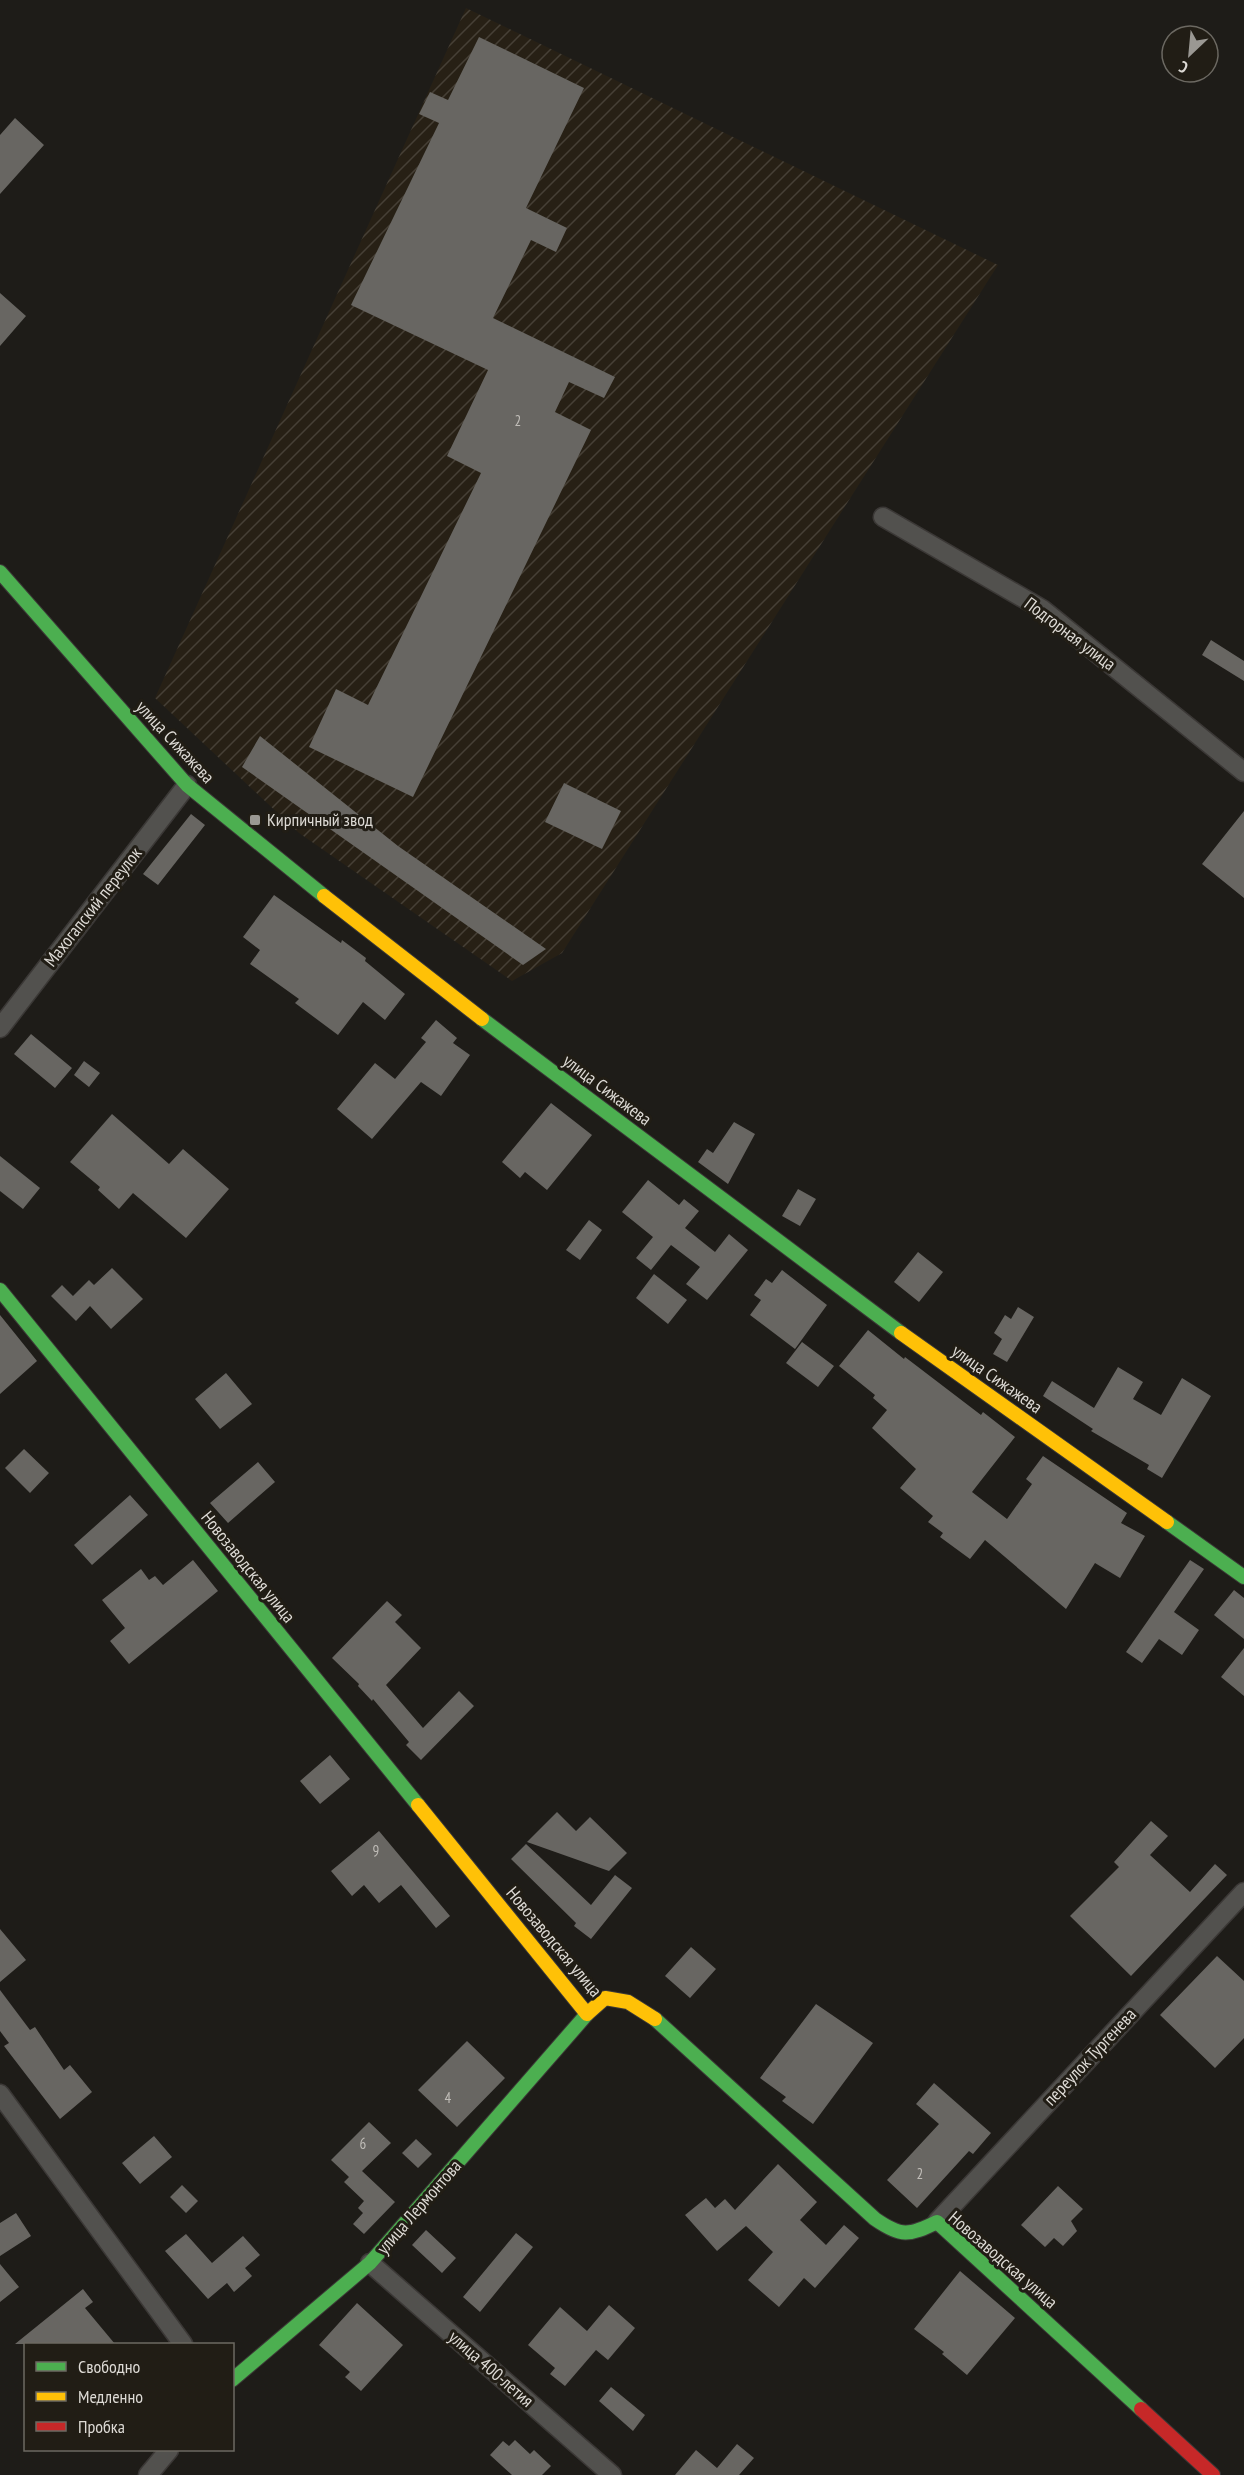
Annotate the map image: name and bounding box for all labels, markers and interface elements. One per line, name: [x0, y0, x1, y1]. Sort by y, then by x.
north arrow: [1160, 24, 1220, 84]
text: С: [1175, 57, 1191, 78]
house number: 2: [515, 411, 521, 430]
street label: Подгорная улица: [1020, 592, 1121, 675]
street label: улица Сижажева: [131, 695, 220, 788]
place label: Кирпичный звод: [267, 808, 373, 831]
marker: Кирпичный звод: [248, 813, 262, 827]
street label: Махогапский переулок: [39, 842, 147, 971]
street label: улица Сижажева: [558, 1049, 656, 1130]
street label: улица Сижажева: [948, 1339, 1047, 1418]
street label: Новозаводская улица: [196, 1506, 300, 1627]
house number: 9: [373, 1841, 379, 1860]
street label: Новозаводская улица: [502, 1882, 607, 2002]
street label: переулок Тургенева: [1039, 2003, 1141, 2110]
house number: 4: [445, 2088, 452, 2107]
house number: 6: [360, 2134, 367, 2153]
street label: улица Лермонтова: [371, 2155, 466, 2259]
house number: 2: [917, 2164, 923, 2183]
street label: Новозаводская улица: [944, 2206, 1063, 2313]
street label: улица 400-летия: [444, 2325, 539, 2412]
legend: [24, 2343, 234, 2451]
text: Свободно: [78, 2355, 141, 2378]
text: Медленно: [78, 2385, 143, 2408]
text: Пробка: [78, 2415, 125, 2438]

